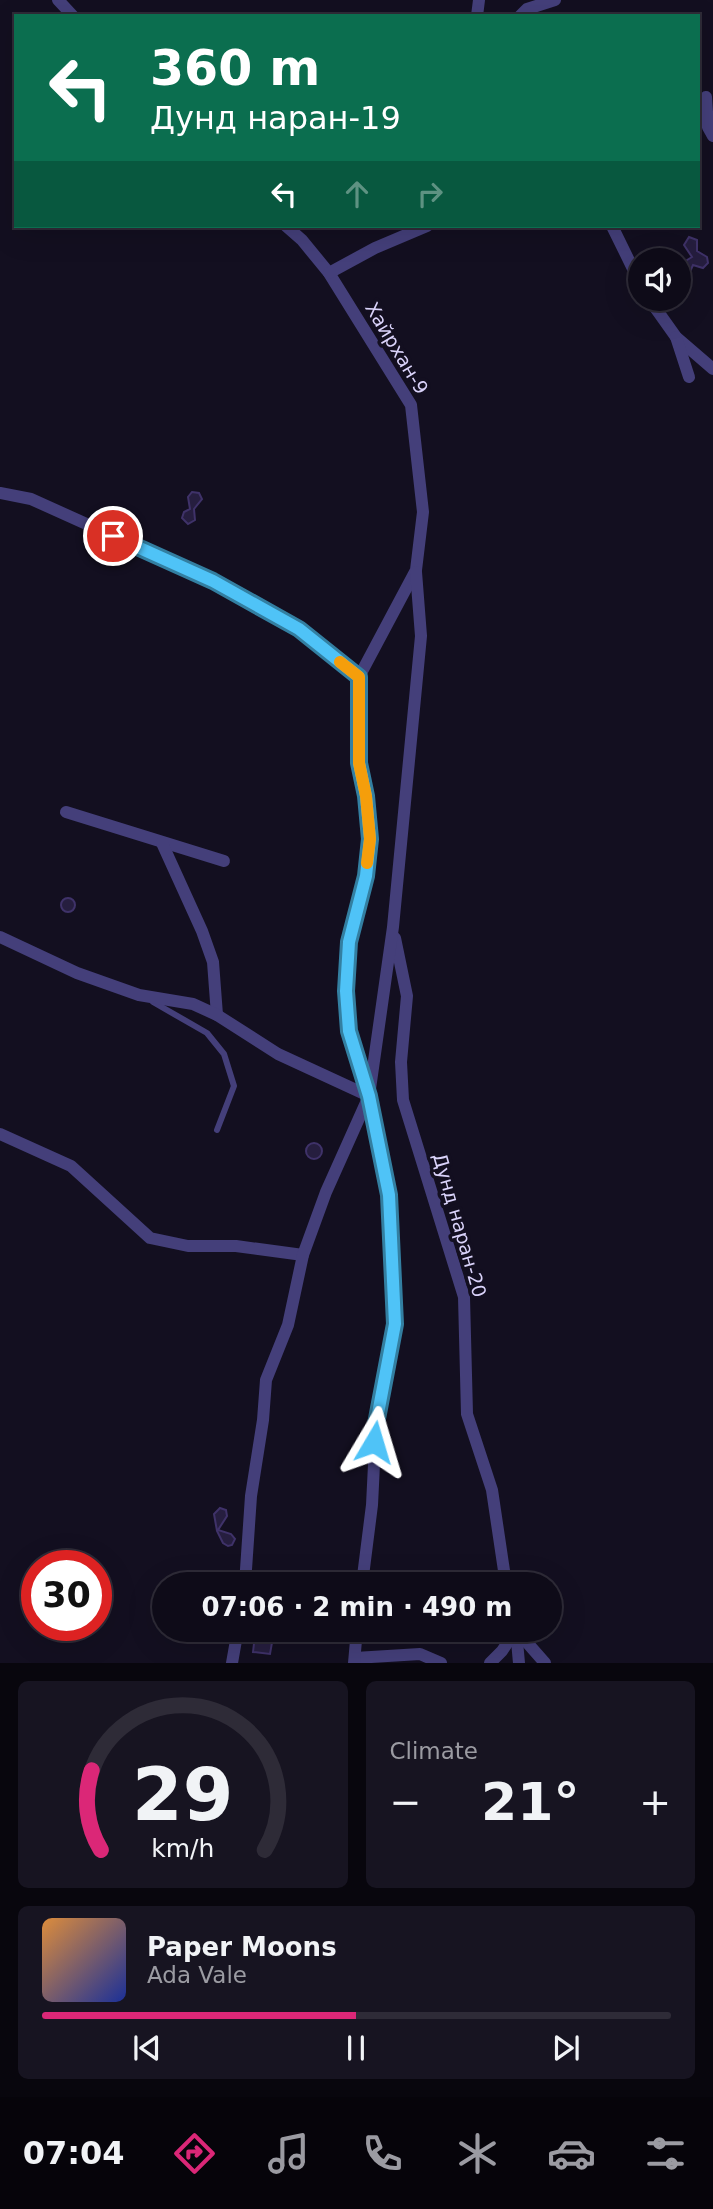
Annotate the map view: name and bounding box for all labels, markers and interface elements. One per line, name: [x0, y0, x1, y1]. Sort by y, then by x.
text: 360 m: [150, 40, 320, 97]
icon: left: [35, 42, 126, 133]
text: Дунд наран-19: [150, 99, 401, 137]
icon: left: [265, 175, 303, 213]
icon: ahead: [338, 175, 376, 213]
icon: right: [411, 175, 449, 213]
map controls: [628, 248, 691, 311]
button: sound: [628, 248, 691, 311]
street label: Хайрхан-9: [361, 298, 433, 398]
pin: [83, 506, 143, 566]
icon: arrive: [94, 517, 132, 555]
street label: Дунд наран-20: [429, 1150, 491, 1300]
position arrow: [337, 1405, 411, 1479]
speed limit sign: 30: [21, 1550, 112, 1641]
text: 07:06 · 2 min · 490 m: [202, 1592, 512, 1622]
text: Climate: [390, 1738, 478, 1764]
text: 29: [132, 1753, 233, 1838]
text: 21°: [481, 1772, 579, 1832]
text: −: [390, 1780, 421, 1824]
text: +: [639, 1780, 671, 1824]
text: km/h: [151, 1834, 214, 1863]
text: Paper Moons: [147, 1932, 337, 1962]
text: Ada Vale: [147, 1962, 247, 1988]
icon: previous: [128, 2029, 166, 2067]
icon: pause: [337, 2029, 375, 2067]
icon: next: [547, 2029, 585, 2067]
icon: directions: [170, 2129, 219, 2178]
icon: music: [264, 2129, 313, 2178]
icon: phone: [358, 2129, 407, 2178]
icon: climate: [453, 2129, 502, 2178]
icon: car: [547, 2129, 596, 2178]
icon: filters: [641, 2129, 690, 2178]
text: 07:04: [23, 2134, 125, 2172]

